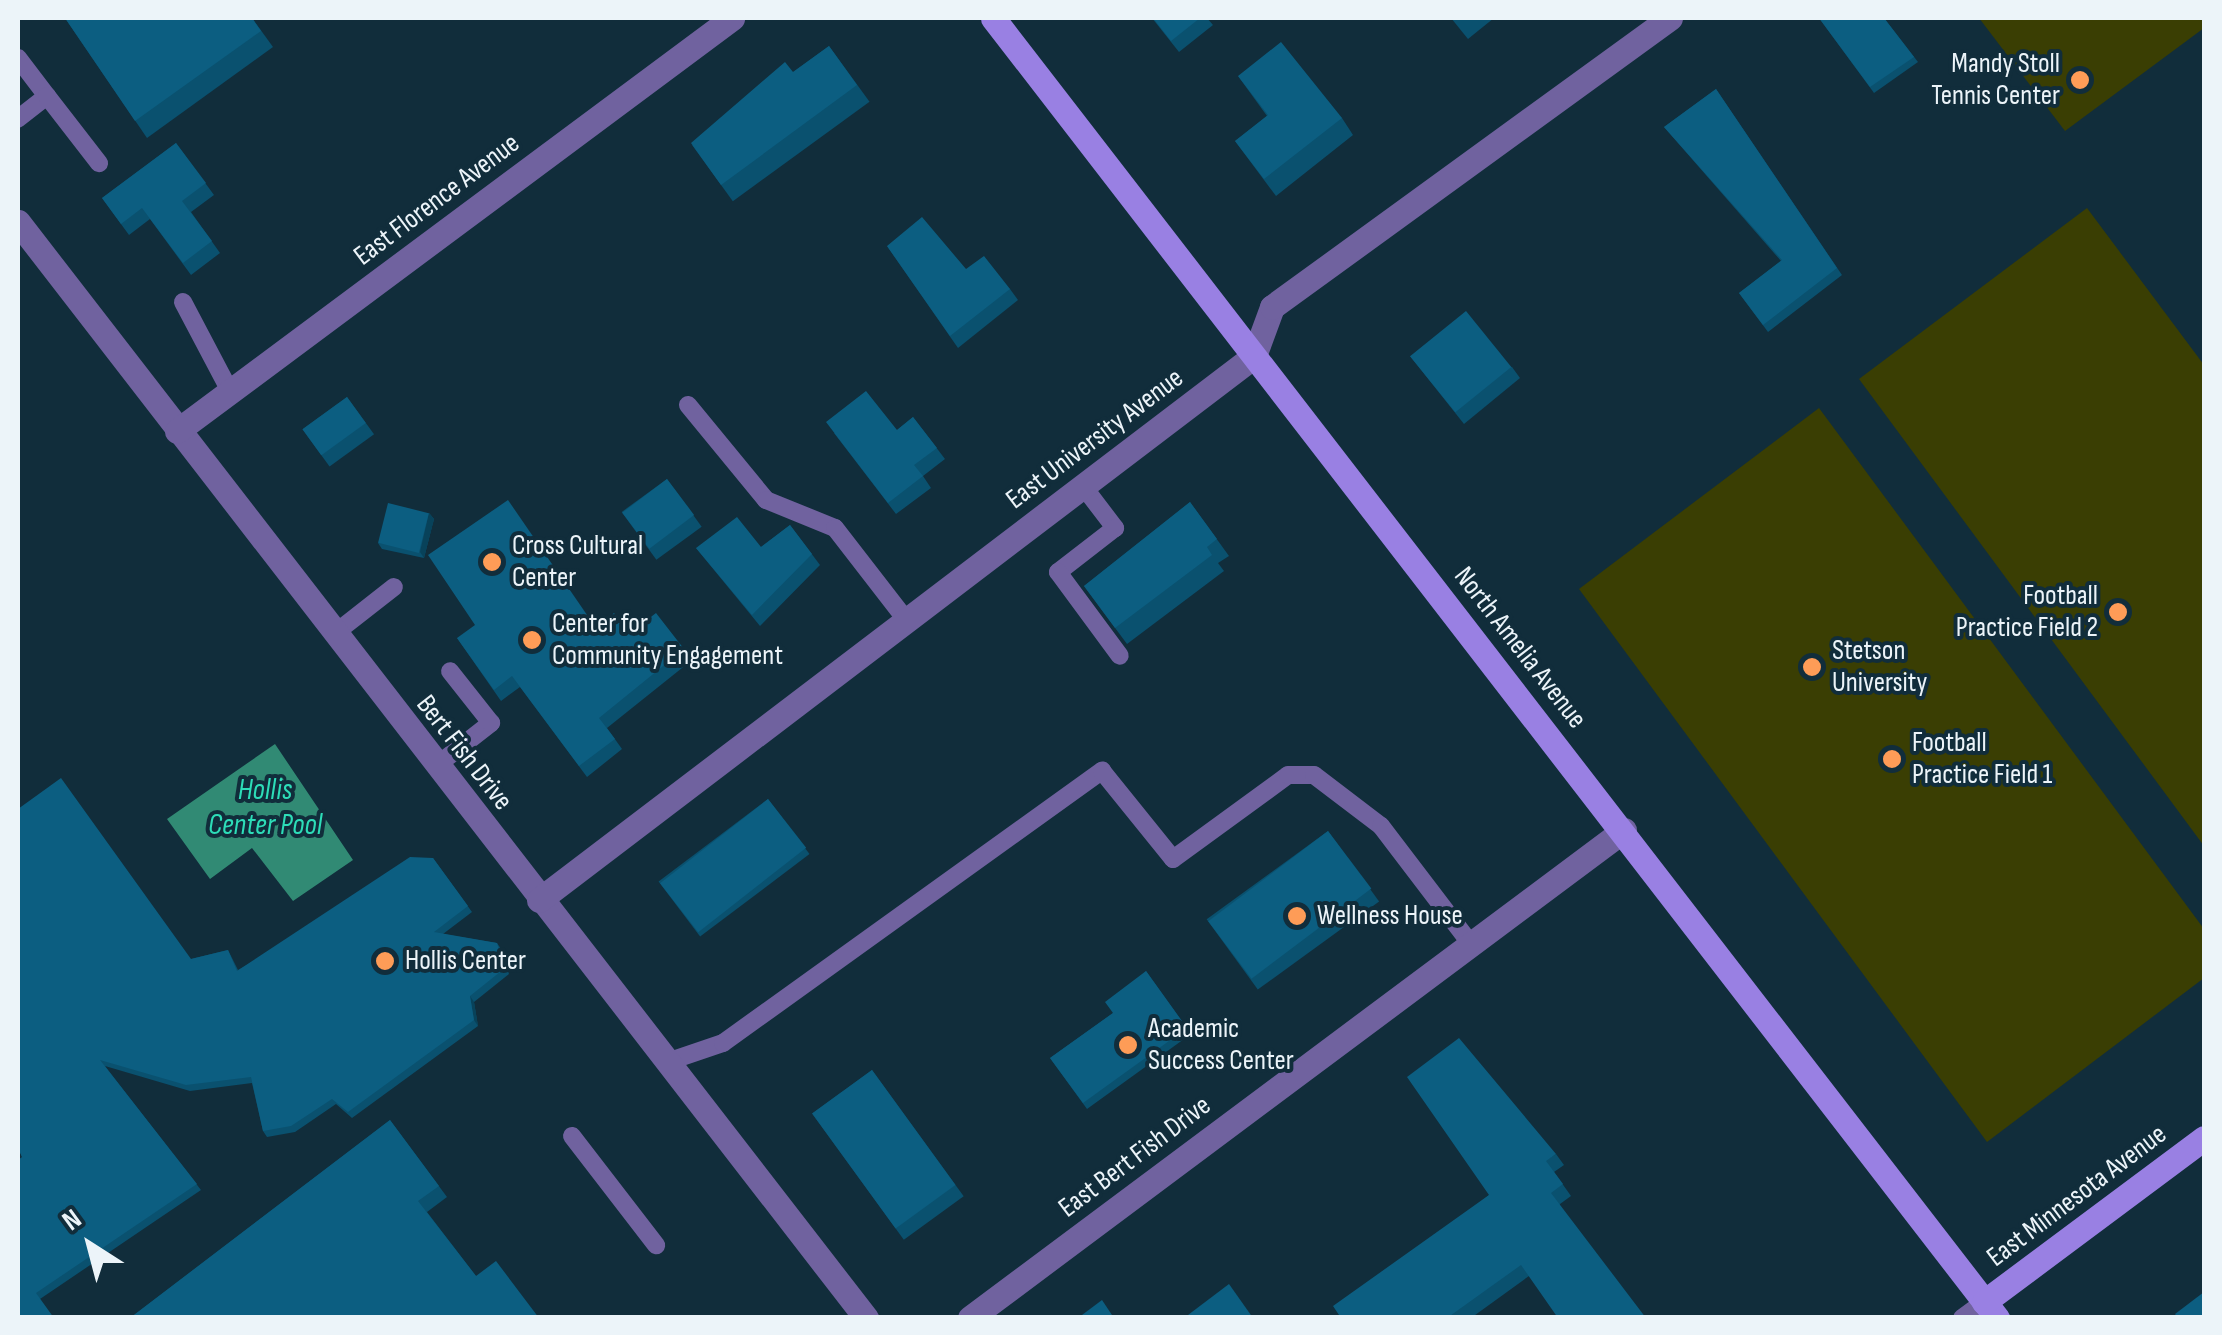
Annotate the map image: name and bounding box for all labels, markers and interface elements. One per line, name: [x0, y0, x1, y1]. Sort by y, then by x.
place label: Mandy Stoll Tennis Center: [1931, 47, 2060, 113]
marker: Mandy Stoll Tennis Center: [2069, 69, 2091, 91]
street label: East Florence Avenue: [348, 127, 526, 273]
street label: East University Avenue: [1000, 361, 1190, 517]
place label: Cross Cultural Center: [512, 529, 643, 595]
marker: Cross Cultural Center: [481, 551, 503, 573]
street label: North Amelia Avenue: [1447, 561, 1593, 735]
place label: Football Practice Field 2: [1956, 579, 2098, 645]
marker: Football Practice Field 2: [2107, 601, 2129, 623]
place label: Center for Community Engagement: [552, 607, 783, 673]
marker: Center for Community Engagement: [521, 629, 543, 651]
place label: Stetson University: [1832, 634, 1927, 700]
marker: Stetson University: [1801, 656, 1823, 678]
street label: Bert Fish Drive: [409, 689, 519, 817]
place label: Football Practice Field 1: [1912, 726, 2052, 792]
marker: Football Practice Field 1: [1881, 748, 1903, 770]
water label: Hollis Center Pool: [208, 772, 322, 842]
place label: Wellness House: [1317, 899, 1463, 933]
marker: Wellness House: [1286, 905, 1308, 927]
place label: Hollis Center: [405, 944, 526, 978]
marker: Hollis Center: [374, 950, 396, 972]
place label: Academic Success Center: [1148, 1012, 1294, 1078]
marker: Academic Success Center: [1117, 1034, 1139, 1056]
street label: East Bert Fish Drive: [1052, 1089, 1218, 1225]
street label: East Minnesota Avenue: [1981, 1118, 2173, 1274]
north arrow: [40, 1195, 140, 1295]
text: N: [56, 1203, 88, 1238]

